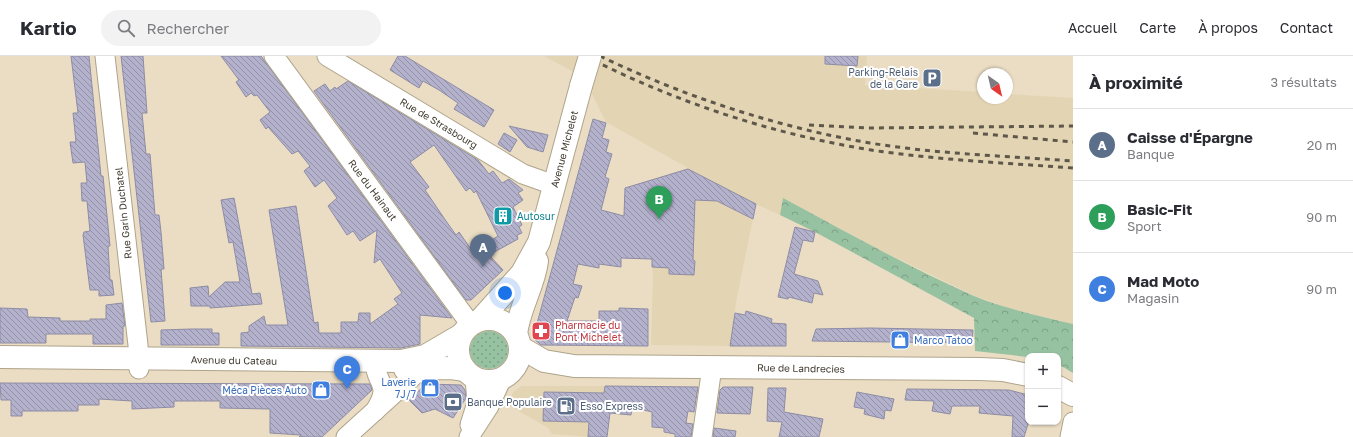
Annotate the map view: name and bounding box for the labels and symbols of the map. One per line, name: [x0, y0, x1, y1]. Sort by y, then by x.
place label: Parking-Relais de la Gare: [848, 66, 918, 90]
parking icon: Parking-Relais de la Gare: [921, 67, 943, 89]
north arrow: [977, 68, 1013, 104]
street label: Rue de Strasbourg: [398, 95, 480, 151]
street label: Avenue Michelet: [548, 109, 580, 189]
street label: Rue du Hainaut: [346, 157, 400, 223]
street label: Rue Garin Duchatel: [112, 167, 134, 259]
pin: B: [646, 186, 672, 219]
building icon: Autosur: [492, 205, 514, 227]
place label: Autosur: [517, 210, 555, 222]
pin: A: [470, 234, 496, 267]
your location: [495, 283, 515, 303]
place label: Pharmacie du Pont Michelet: [555, 319, 622, 343]
pharmacy icon: Pharmacie du Pont Michelet: [530, 320, 552, 342]
shop icon: Marco Tatoo: [889, 329, 911, 351]
place label: Marco Tatoo: [914, 334, 973, 346]
street label: Avenue du Cateau: [191, 353, 277, 367]
pin: C: [334, 356, 360, 389]
street label: Rue de Landrecies: [757, 361, 845, 375]
place label: Laverie 7J/7: [381, 376, 416, 400]
shop icon: Laverie 7J/7: [419, 377, 441, 399]
shop icon: Méca Pièces Auto: [310, 379, 332, 401]
place label: Méca Pièces Auto: [222, 384, 307, 396]
bank icon: Banque Populaire: [442, 391, 464, 413]
fuel station icon: Esso Express: [555, 395, 577, 417]
place label: Banque Populaire: [467, 396, 552, 408]
place label: Esso Express: [580, 400, 643, 412]

